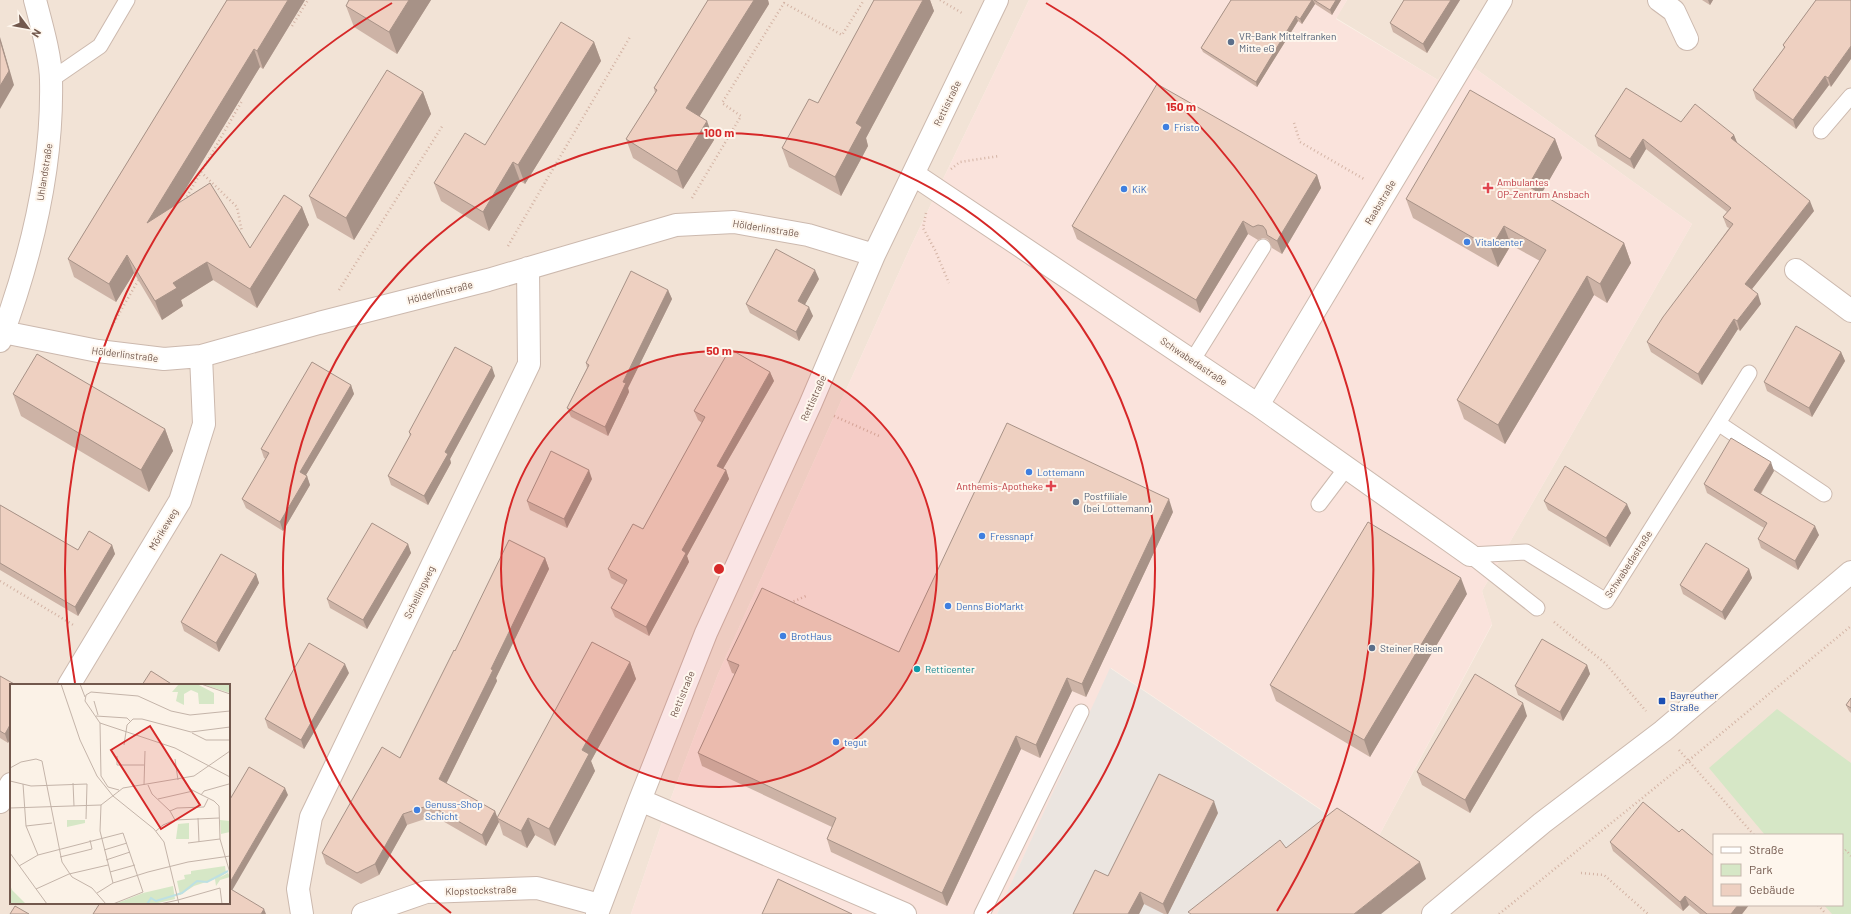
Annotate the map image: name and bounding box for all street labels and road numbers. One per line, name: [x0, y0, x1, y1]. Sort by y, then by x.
street label: Rettistraße: [931, 78, 963, 128]
street label: Uhlandstraße: [34, 142, 54, 202]
street label: Raabstraße: [1362, 178, 1398, 226]
street label: Hölderlinstraße: [732, 217, 800, 239]
street label: Hölderlinstraße: [406, 278, 474, 306]
street label: Schwabedastraße: [1158, 334, 1230, 388]
street label: Hölderlinstraße: [91, 344, 159, 364]
street label: Rettistraße: [798, 373, 828, 423]
street label: Mörikeweg: [146, 506, 180, 552]
street label: Schwabedastraße: [1602, 528, 1654, 600]
street label: Schellingweg: [401, 564, 437, 620]
street label: Rettistraße: [667, 669, 697, 719]
street label: Klopstockstraße: [445, 883, 517, 897]

